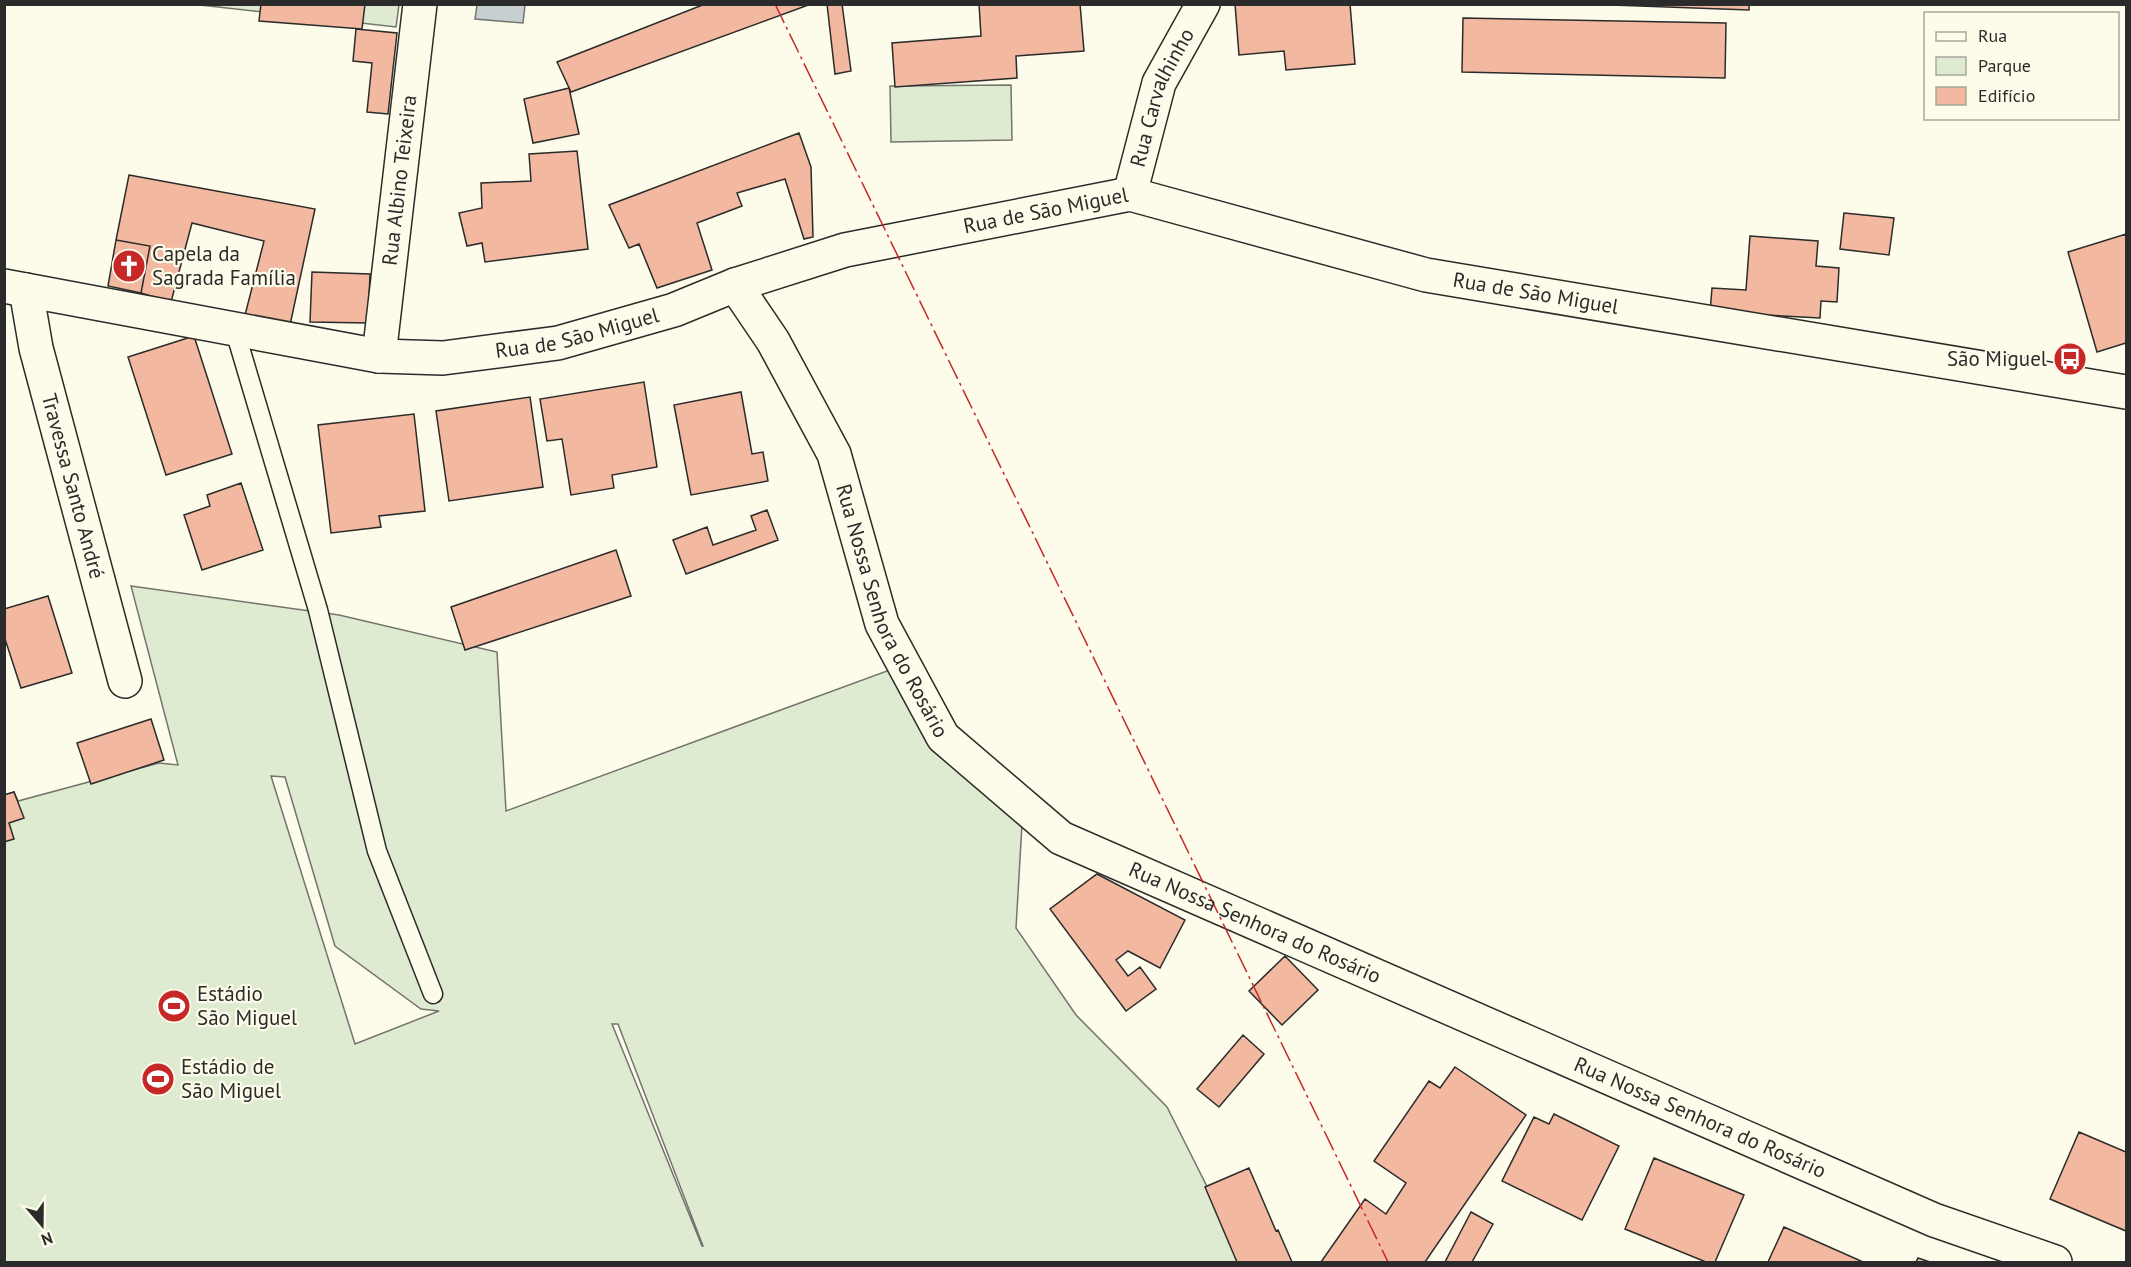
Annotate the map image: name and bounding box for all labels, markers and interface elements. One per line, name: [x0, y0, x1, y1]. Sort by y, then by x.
legend: [1924, 12, 2119, 120]
street label: Rua Carvalhinho: [1124, 23, 1200, 170]
text: Rua: [1978, 24, 2007, 47]
text: Parque: [1978, 54, 2031, 77]
text: Edifício: [1978, 84, 2035, 107]
street label: Rua Albino Teixeira: [376, 93, 422, 267]
street label: Rua de São Miguel: [961, 181, 1130, 239]
place label: Capela da Sagrada Família: [152, 240, 296, 291]
church icon: Capela da Sagrada Família: [111, 248, 147, 284]
street label: Rua de São Miguel: [1451, 266, 1621, 320]
street label: Rua de São Miguel: [494, 301, 662, 364]
bus stop icon: São Miguel: [2052, 341, 2088, 377]
place label: São Miguel: [1947, 345, 2047, 372]
street label: Travessa Santo André: [36, 391, 111, 582]
street label: Rua Nossa Senhora do Rosário: [830, 481, 955, 742]
street label: Rua Nossa Senhora do Rosário: [1125, 855, 1385, 989]
place label: Estádio São Miguel: [197, 980, 297, 1031]
sports icon: Estádio São Miguel: [156, 988, 192, 1024]
street label: Rua Nossa Senhora do Rosário: [1570, 1050, 1830, 1184]
place label: Estádio de São Miguel: [181, 1053, 281, 1104]
sports icon: Estádio de São Miguel: [140, 1061, 176, 1097]
north arrow: [12, 1195, 72, 1255]
text: N: [39, 1228, 55, 1250]

